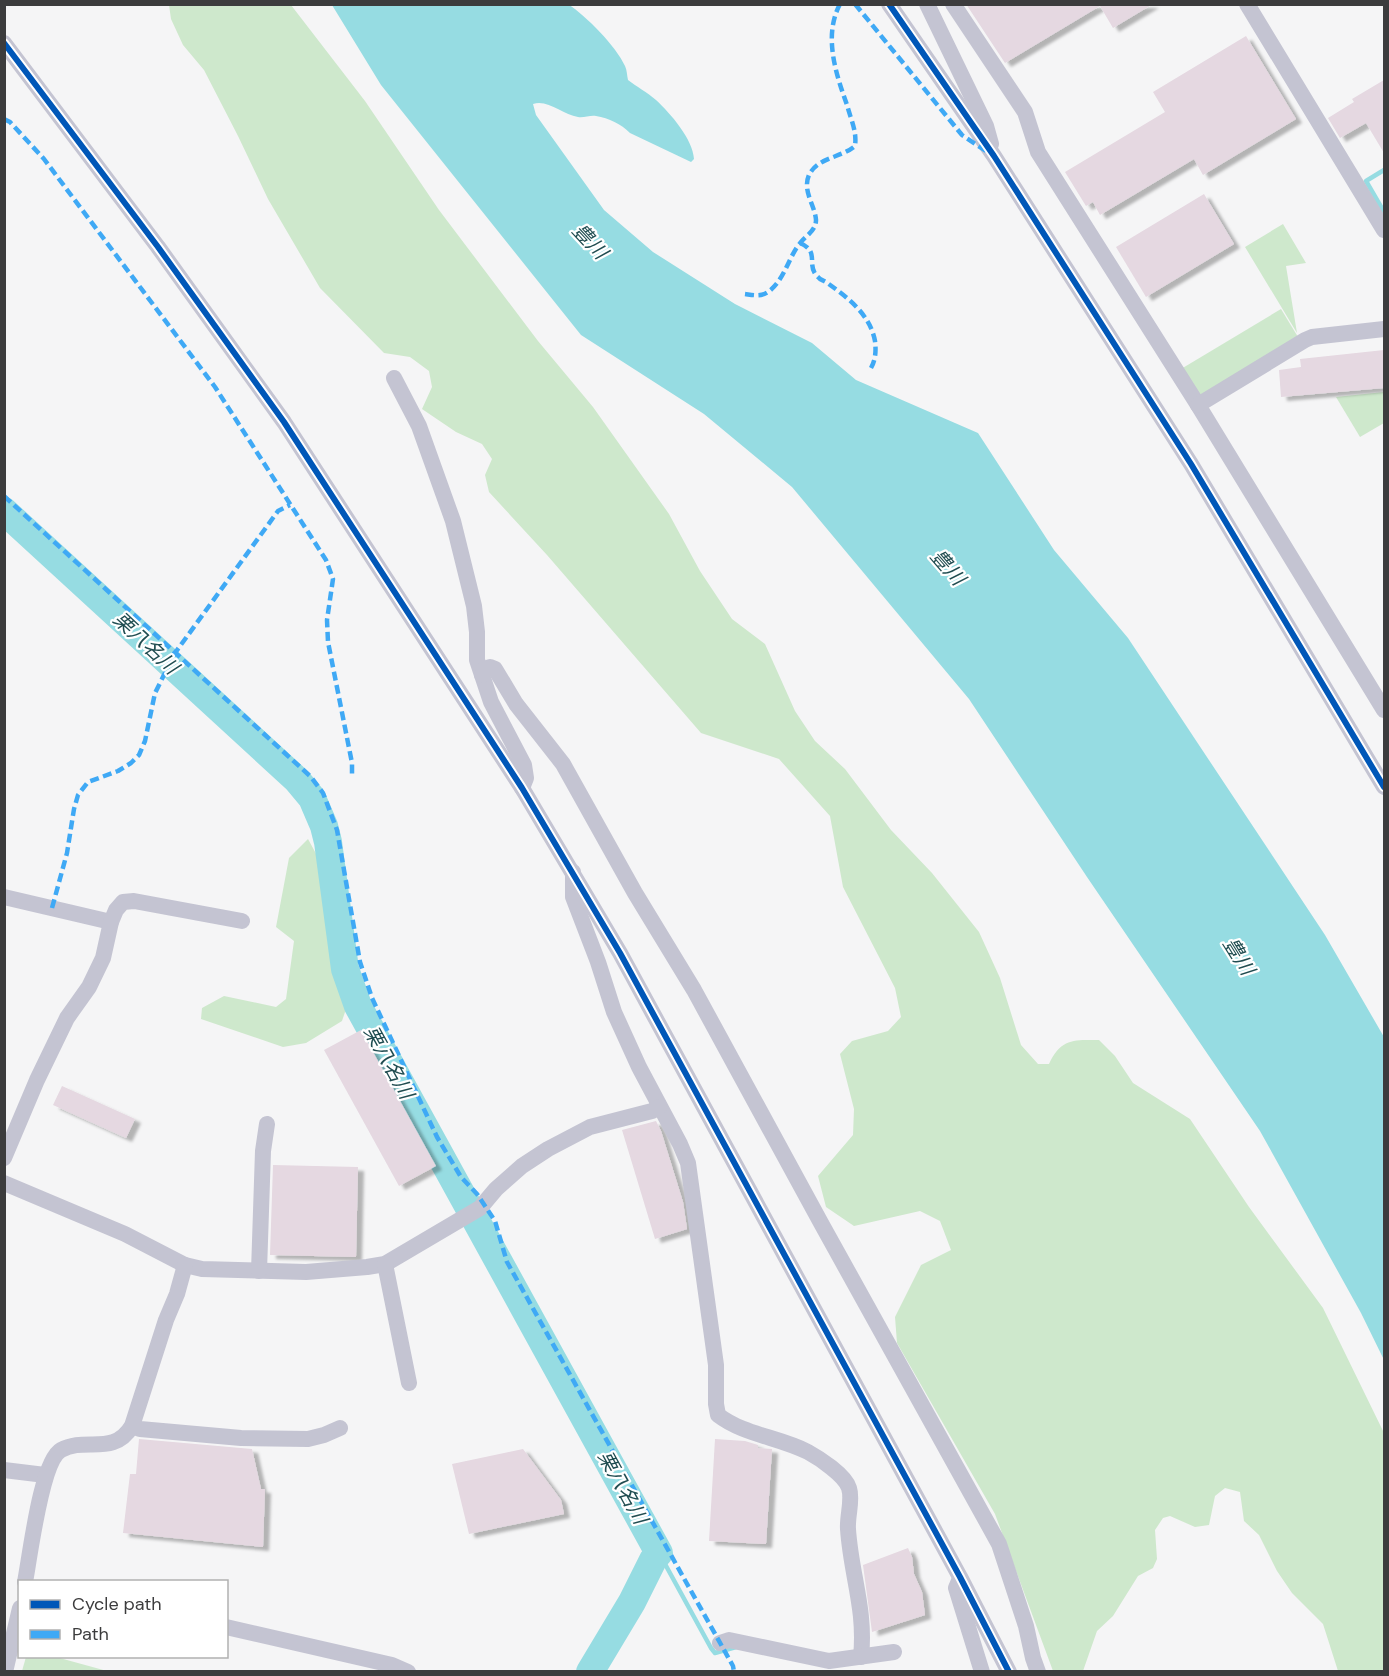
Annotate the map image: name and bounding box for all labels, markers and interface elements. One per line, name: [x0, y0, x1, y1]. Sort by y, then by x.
water label: 豊川: [567, 218, 615, 266]
water label: 豊川: [925, 543, 972, 592]
water label: 栗八名川: [108, 606, 186, 681]
water label: 豊川: [1217, 932, 1262, 982]
water label: 栗八名川: [358, 1021, 421, 1105]
water label: 栗八名川: [592, 1446, 655, 1530]
legend: [18, 1580, 228, 1658]
text: Cycle path: [72, 1592, 162, 1616]
text: Path: [72, 1622, 109, 1646]

